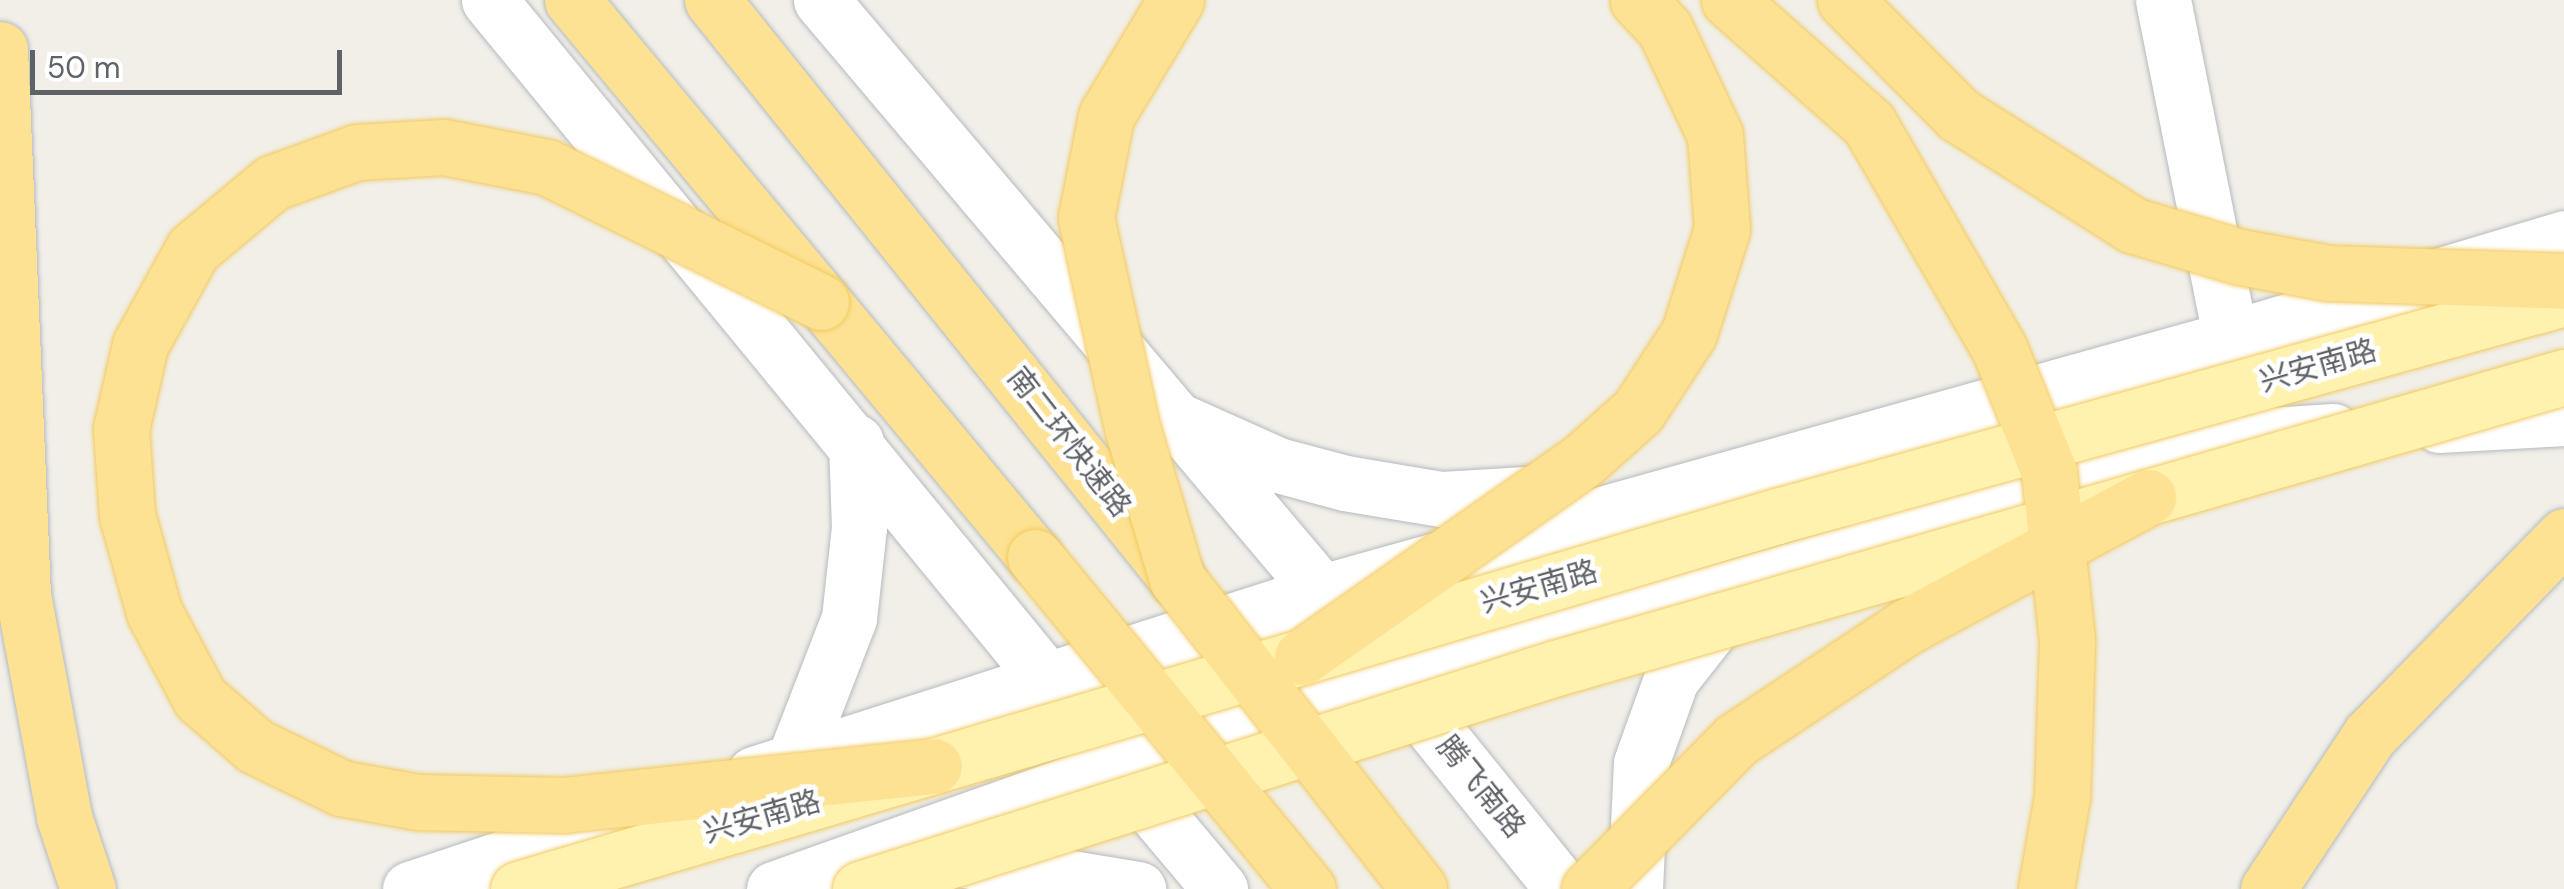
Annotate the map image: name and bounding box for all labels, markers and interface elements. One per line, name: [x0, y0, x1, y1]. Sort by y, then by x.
scale bar: [35, 30, 348, 92]
text: 50 m: [47, 48, 121, 87]
street label: 兴安南路: [2255, 332, 2381, 400]
street label: 南二环快速路: [999, 360, 1139, 524]
street label: 兴安南路: [1476, 553, 1602, 621]
street label: 腾飞南路: [1429, 729, 1533, 845]
street label: 兴安南路: [699, 783, 825, 851]

